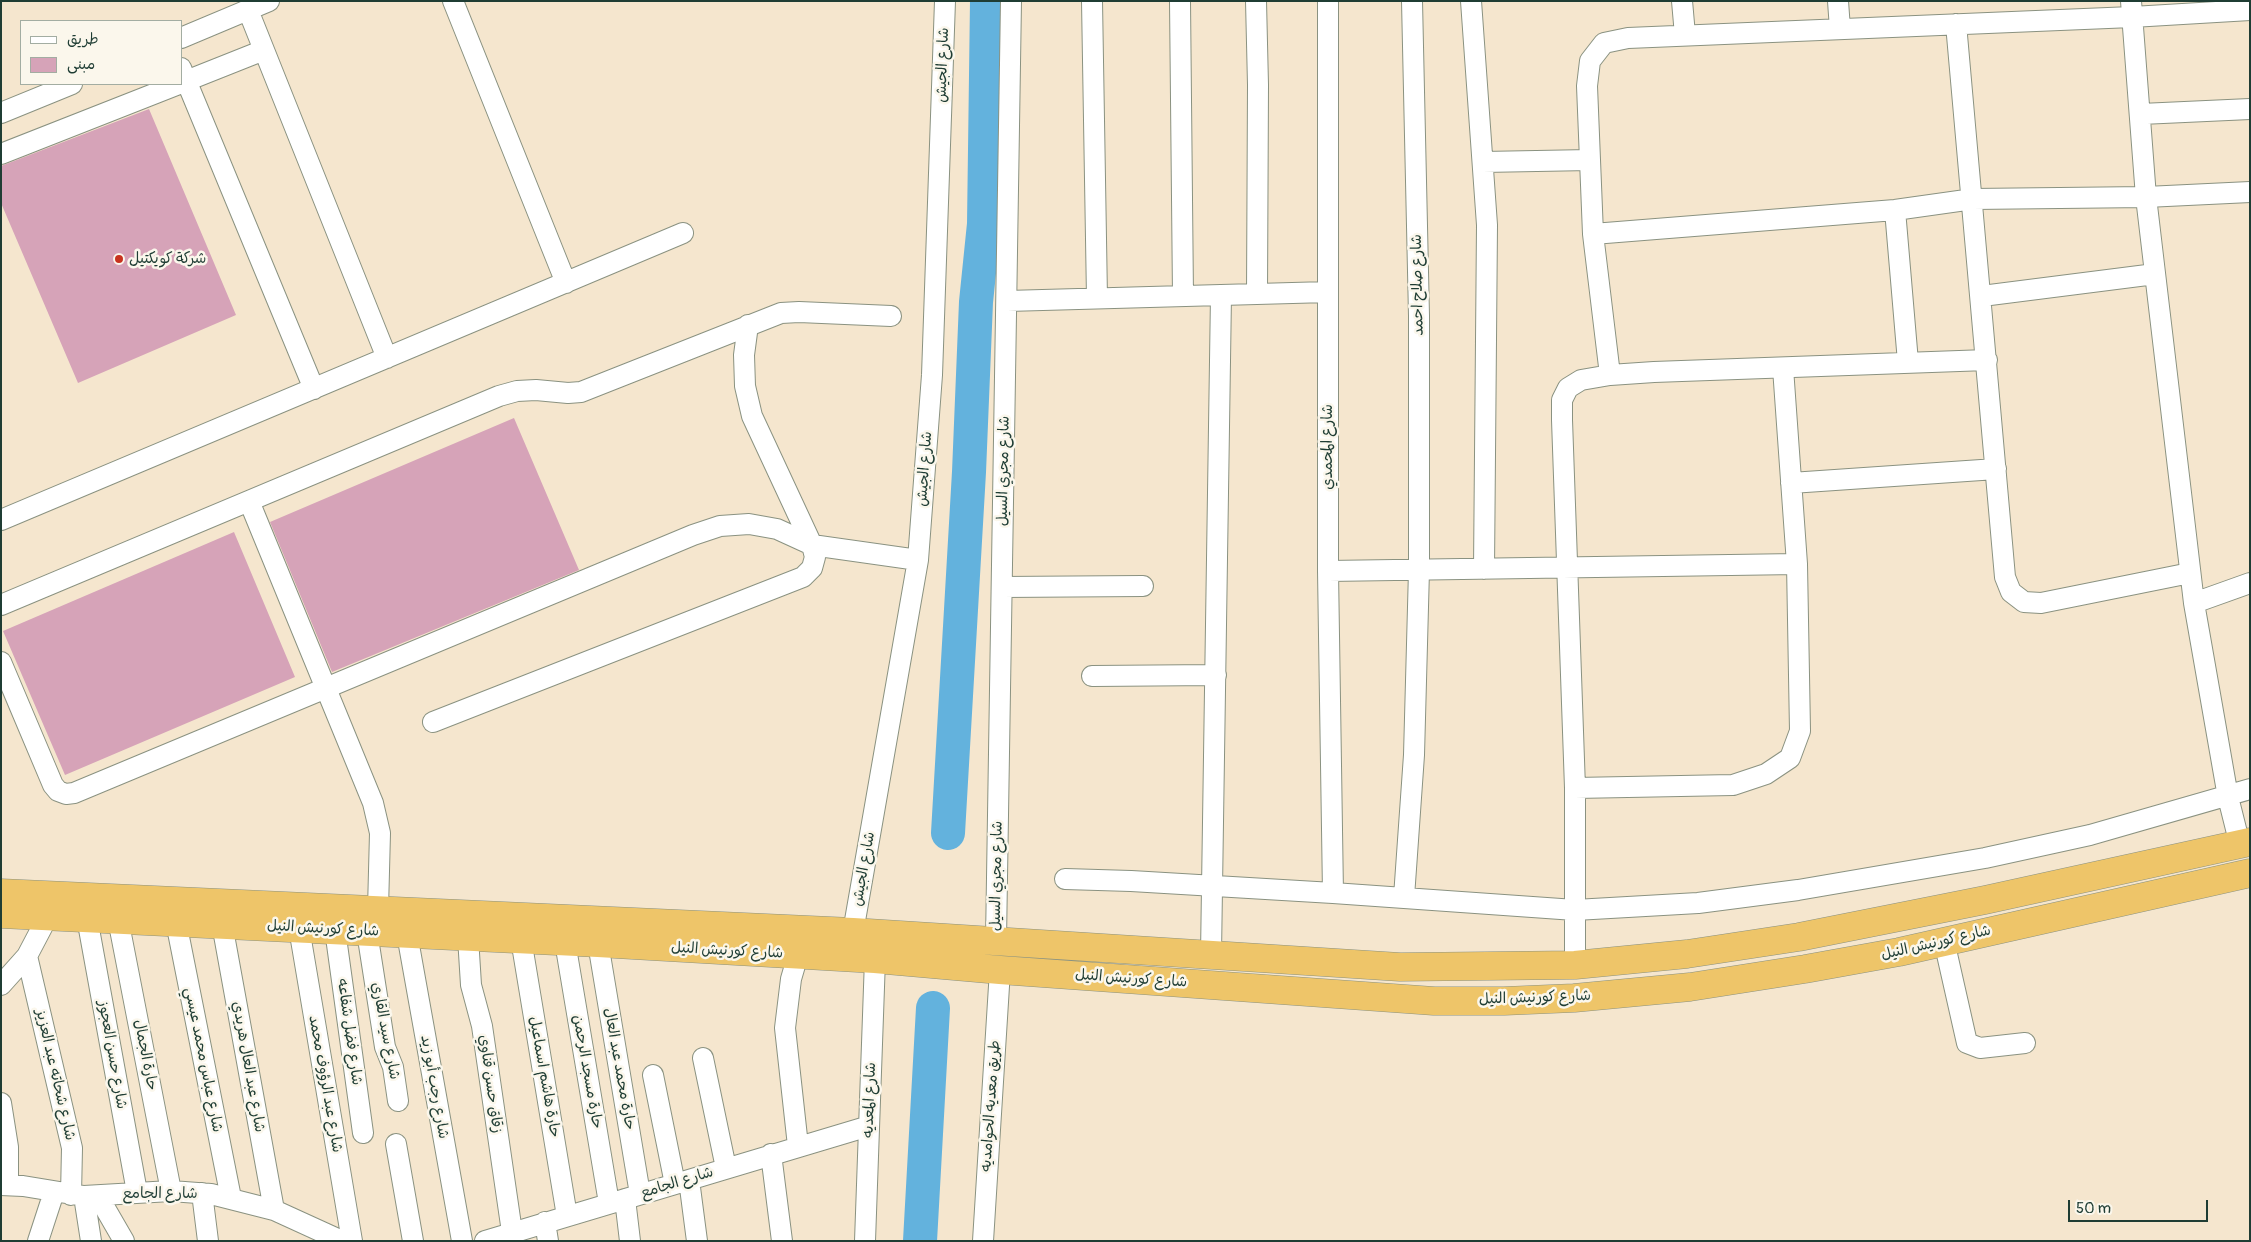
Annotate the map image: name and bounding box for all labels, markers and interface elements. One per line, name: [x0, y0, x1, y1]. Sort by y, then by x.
legend: [20, 20, 182, 85]
street label: شارع الجيش: [933, 27, 953, 103]
text: طريق: [67, 30, 99, 49]
text: مبنى: [67, 55, 95, 74]
street label: شارع صلاح احمد: [1408, 234, 1428, 336]
place label: شركة كويكتيل: [129, 250, 206, 268]
marker: شركة كويكتيل: [113, 253, 125, 265]
street label: شارع المحمدي: [1319, 404, 1337, 490]
street label: شارع مجري السيل: [994, 416, 1014, 526]
street label: شارع الجيش: [913, 431, 937, 507]
street label: شارع مجري السيل: [987, 821, 1007, 931]
street label: شارع الجيش: [849, 830, 879, 908]
street label: شارع كورنيش النيل: [266, 917, 380, 941]
street label: شارع كورنيش النيل: [1879, 922, 1993, 964]
street label: شارع كورنيش النيل: [670, 939, 784, 963]
street label: شارع كورنيش النيل: [1074, 966, 1188, 992]
street label: شارع فضل شفاعه: [333, 977, 365, 1087]
street label: شارع سيد القاري: [367, 981, 403, 1081]
street label: شارع عباس محمد عيسي: [180, 986, 226, 1134]
street label: شارع كورنيش النيل: [1479, 987, 1591, 1009]
street label: شارع حسن العجوز: [94, 999, 130, 1111]
street label: شارع عبد العال هريدي: [228, 1000, 268, 1134]
street label: حارة محمد عبد العال: [599, 1006, 639, 1132]
street label: شارع شحاته عبد العزيز: [31, 1008, 79, 1142]
street label: شارع عبد الرؤوف محمد: [304, 1014, 346, 1154]
street label: حارة مسجد الرحمن: [568, 1014, 606, 1130]
street label: حارة هاشم اسماعيل: [524, 1015, 564, 1139]
street label: حارة الجمال: [129, 1018, 161, 1092]
street label: شارع رجب أبو زيد: [416, 1034, 452, 1140]
street label: زقاق حسن قناوي: [474, 1034, 506, 1134]
street label: طريق معديه الحوامديه: [977, 1040, 1005, 1172]
street label: شارع المعديه: [860, 1062, 880, 1138]
street label: شارع الجامع: [638, 1163, 716, 1203]
street label: شارع الجامع: [122, 1185, 198, 1203]
scale bar: [2071, 1190, 2211, 1222]
text: 50 m: [2076, 1199, 2111, 1218]

